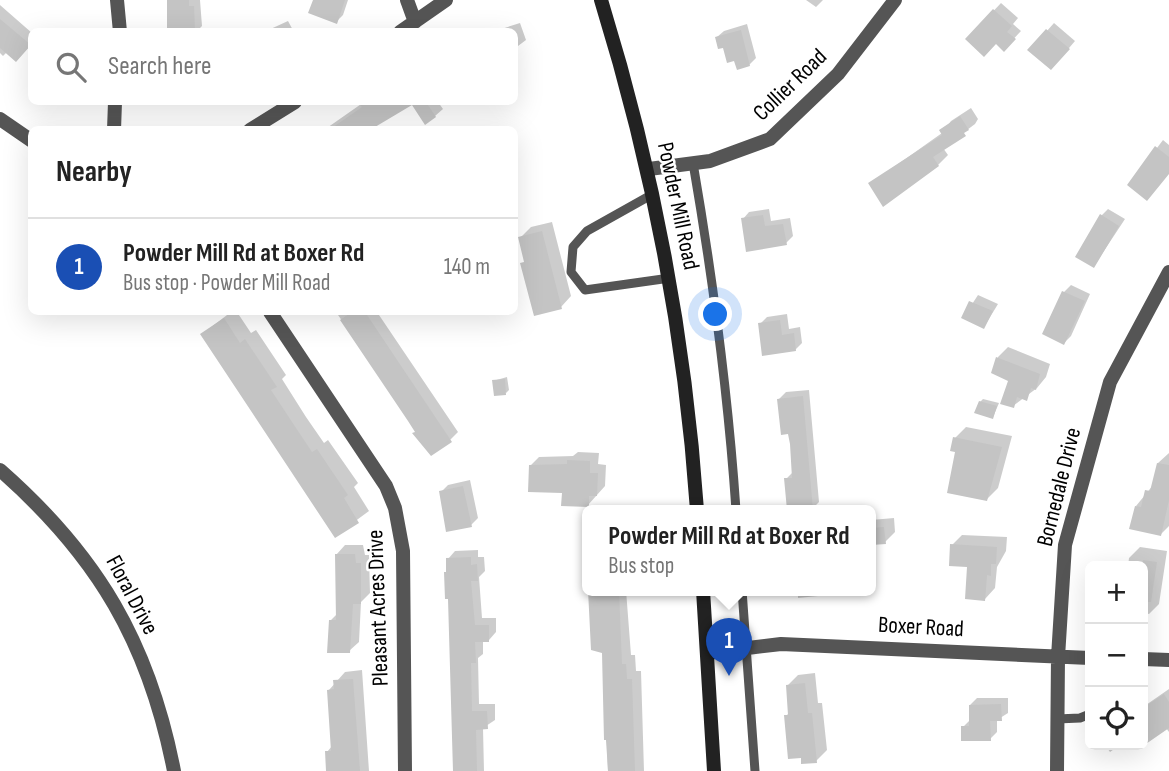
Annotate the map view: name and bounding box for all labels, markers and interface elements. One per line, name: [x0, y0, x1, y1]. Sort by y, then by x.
search box: [28, 28, 518, 105]
street label: Collier Road: [747, 43, 833, 127]
icon: search: [52, 48, 90, 86]
text: Search here: [108, 51, 211, 82]
street label: Powder Mill Road: [651, 140, 705, 272]
text: Nearby: [56, 154, 132, 190]
text: Powder Mill Rd at Boxer Rd: [123, 238, 364, 269]
text: 1: [74, 253, 84, 281]
text: 140 m: [444, 253, 490, 281]
text: Bus stop · Powder Mill Road: [123, 269, 330, 297]
your location: [698, 297, 732, 331]
street label: Bornedale Drive: [1031, 425, 1087, 549]
popup: [582, 505, 876, 596]
text: Powder Mill Rd at Boxer Rd: [608, 521, 850, 552]
street label: Pleasant Acres Drive: [361, 529, 395, 687]
street label: Floral Drive: [100, 551, 164, 639]
text: Bus stop: [608, 552, 674, 580]
map controls: [1085, 561, 1148, 750]
button: +: [1085, 561, 1148, 624]
street label: Boxer Road: [877, 611, 965, 643]
pin: 1: [706, 618, 752, 676]
button: −: [1085, 624, 1148, 687]
button: locate: [1085, 687, 1148, 750]

